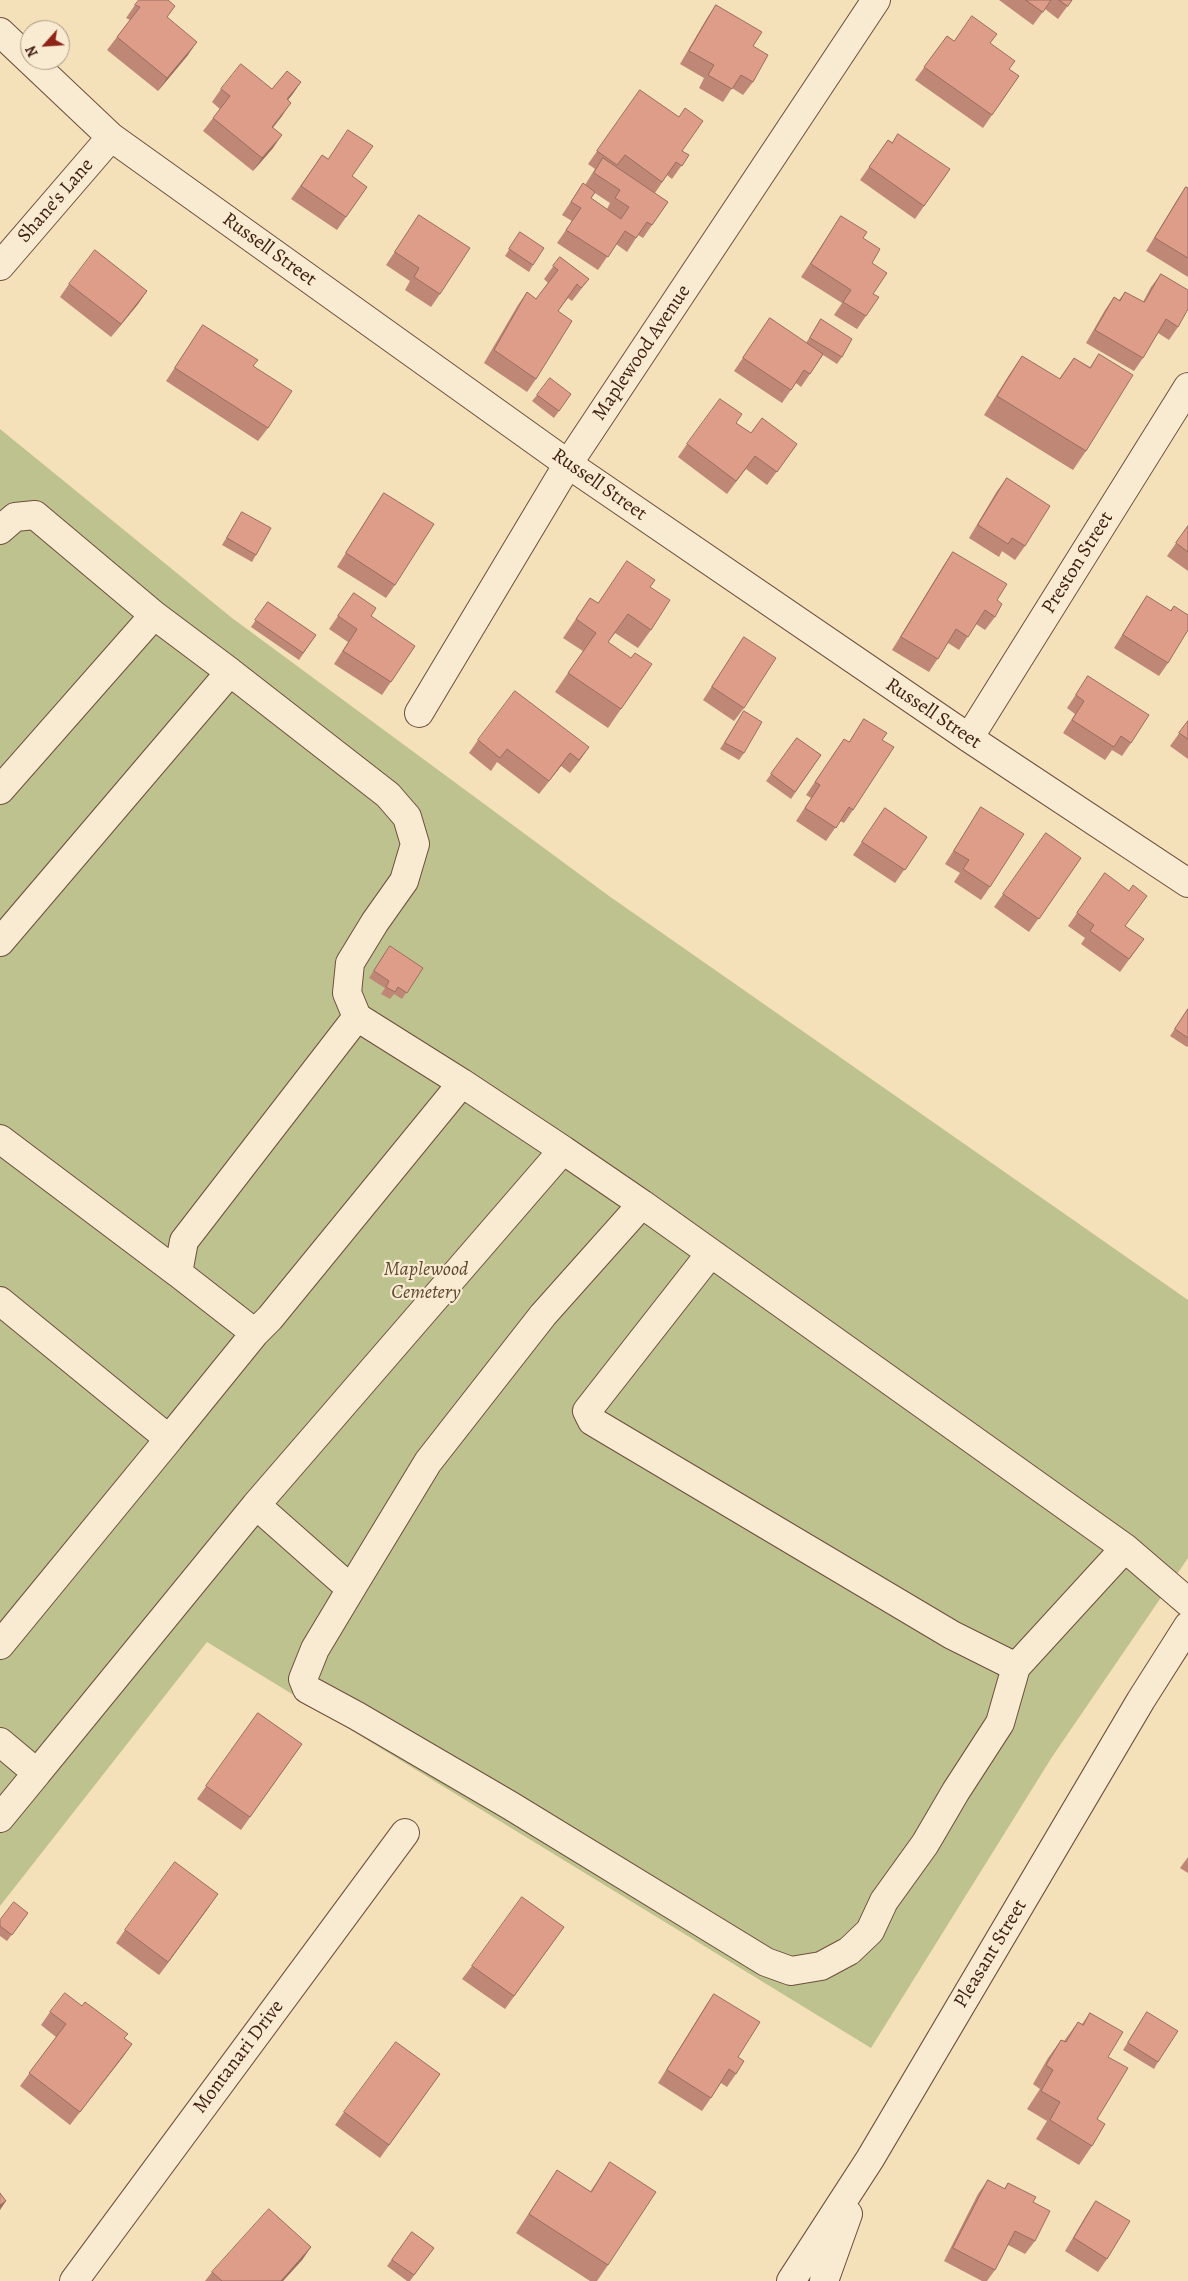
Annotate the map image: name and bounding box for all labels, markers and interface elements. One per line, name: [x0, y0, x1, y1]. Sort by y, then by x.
north arrow: [20, 20, 70, 70]
text: N: [21, 43, 43, 60]
street label: Shane's Lane: [13, 154, 99, 248]
street label: Russell Street: [217, 208, 321, 292]
street label: Maplewood Avenue: [588, 281, 696, 425]
street label: Russell Street: [547, 444, 651, 526]
street label: Preston Street: [1037, 507, 1119, 619]
street label: Russell Street: [881, 673, 985, 755]
park label: Maplewood Cemetery: [384, 1258, 468, 1305]
street label: Pleasant Street: [949, 1895, 1033, 2013]
street label: Montanari Drive: [189, 1996, 289, 2118]

